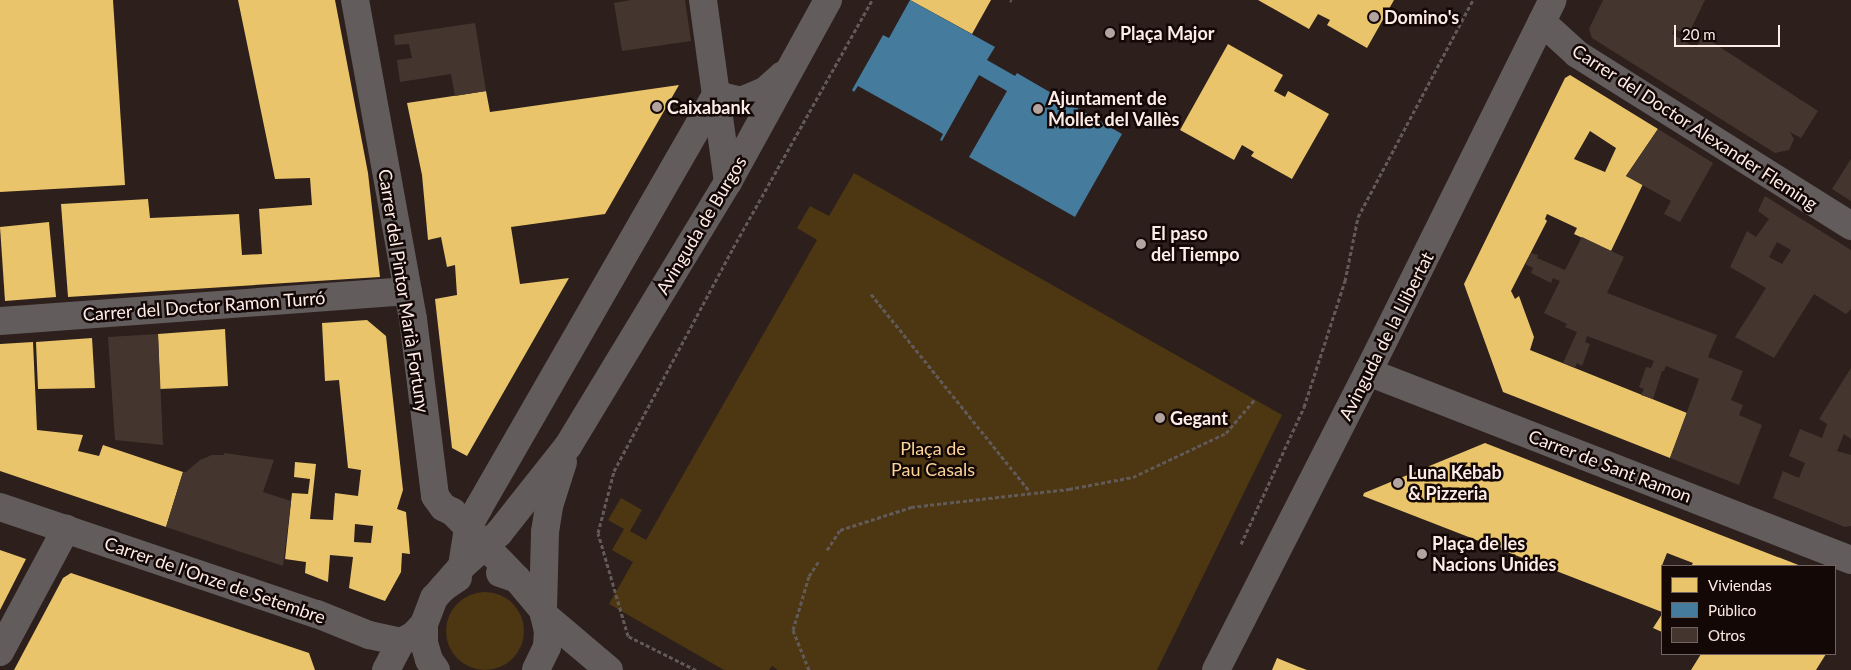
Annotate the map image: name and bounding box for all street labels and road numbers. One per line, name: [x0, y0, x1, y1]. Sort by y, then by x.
street label: Carrer del Doctor Alexander Fleming: [1568, 39, 1822, 215]
street label: Avinguda de Burgos: [651, 152, 751, 298]
street label: Carrer del Pintor Marià Fortuny: [374, 167, 434, 415]
street label: Avinguda de la Llibertat: [1334, 248, 1438, 424]
street label: Carrer del Doctor Ramon Turró: [81, 287, 327, 325]
street label: Carrer de Sant Ramon: [1525, 425, 1695, 507]
street label: Carrer de l'Onze de Setembre: [101, 532, 329, 628]

